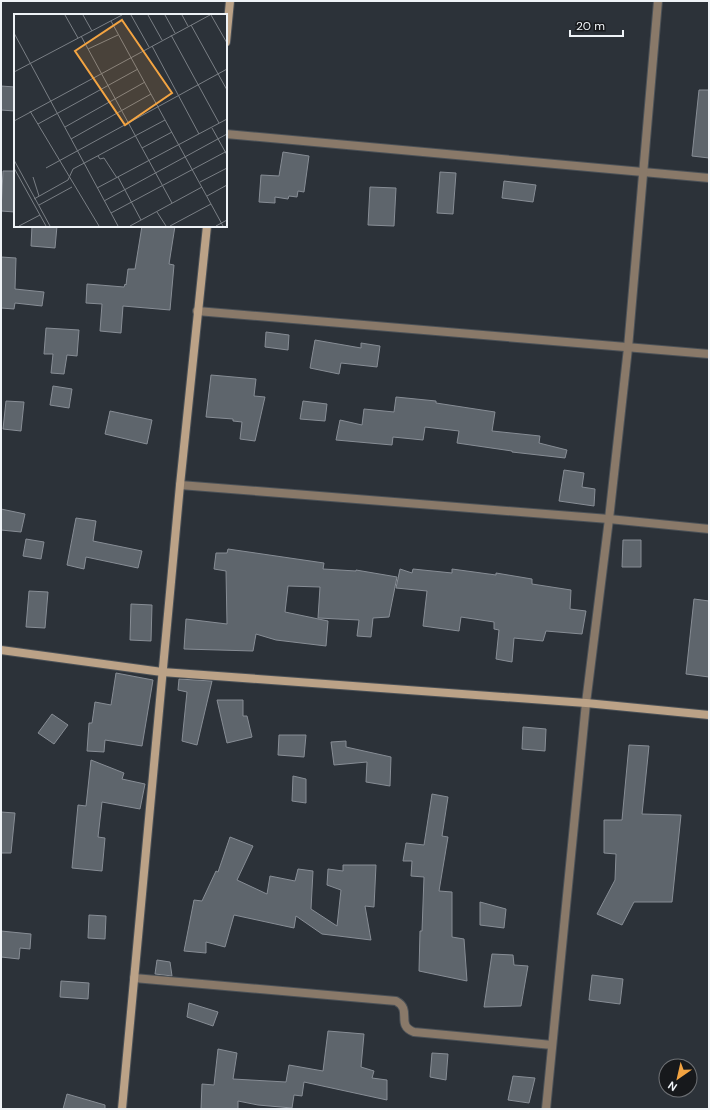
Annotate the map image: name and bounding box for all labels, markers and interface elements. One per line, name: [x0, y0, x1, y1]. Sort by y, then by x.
scale bar: [570, 12, 623, 38]
inset map: [14, 14, 227, 227]
text: 20 m: [576, 18, 605, 34]
north arrow: [658, 1058, 698, 1098]
text: N: [665, 1078, 680, 1094]

